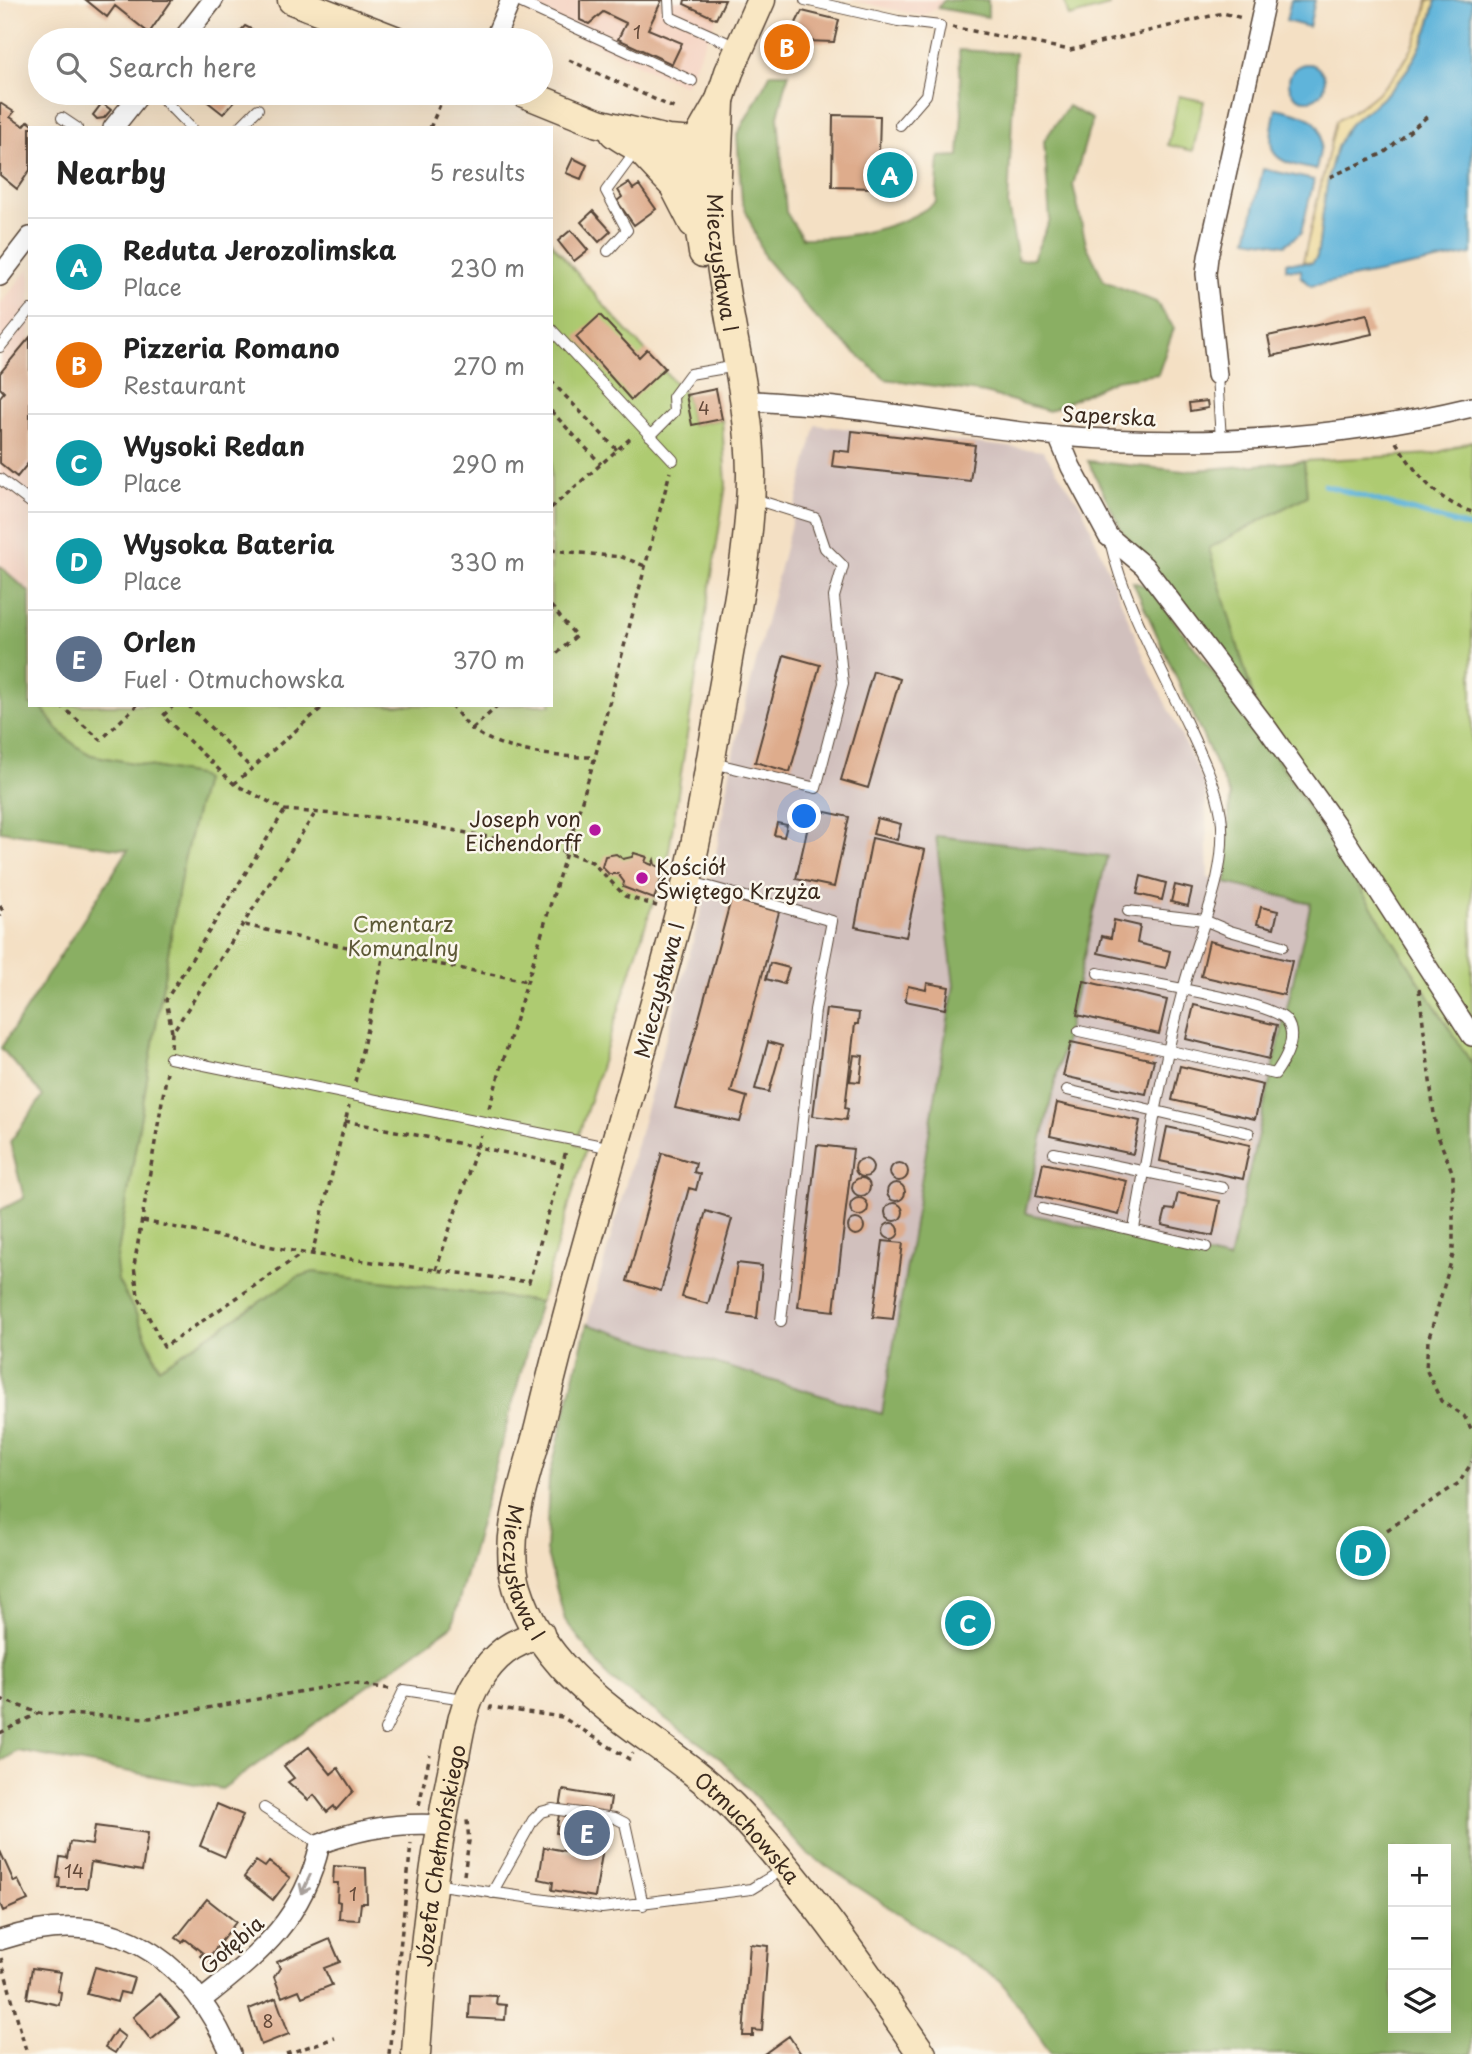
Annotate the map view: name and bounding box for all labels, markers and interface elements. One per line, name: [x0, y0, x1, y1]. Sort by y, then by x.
house number: 1: [633, 18, 641, 45]
pin: B: [764, 21, 810, 73]
search box: [28, 28, 553, 105]
text: Search here: [108, 47, 257, 86]
icon: search: [52, 48, 90, 86]
text: Nearby: [56, 149, 166, 194]
pin: A: [867, 149, 913, 201]
text: 5 results: [429, 154, 525, 189]
street label: Mieczysława I: [700, 193, 748, 334]
text: Reduta Jerozolimska: [123, 230, 396, 269]
text: A: [70, 250, 88, 285]
text: 230 m: [450, 250, 525, 285]
text: Place: [123, 269, 182, 304]
text: Pizzeria Romano: [123, 328, 340, 367]
text: B: [71, 348, 87, 383]
text: 270 m: [453, 348, 525, 383]
text: Restaurant: [123, 367, 246, 402]
house number: 4: [698, 394, 710, 421]
street label: Saperska: [1061, 397, 1157, 433]
text: Wysoki Redan: [123, 426, 305, 465]
text: C: [70, 446, 88, 481]
text: 290 m: [452, 446, 525, 481]
text: Place: [123, 465, 182, 500]
text: Wysoka Bateria: [123, 524, 335, 563]
text: D: [70, 544, 88, 579]
text: 330 m: [449, 544, 525, 579]
text: Place: [123, 563, 182, 598]
text: Orlen: [123, 622, 196, 661]
text: E: [72, 642, 86, 677]
text: 370 m: [452, 642, 525, 677]
text: Fuel · Otmuchowska: [123, 661, 344, 696]
your location: [787, 799, 821, 833]
place label: Joseph von Eichendorff: [465, 802, 583, 858]
marker: Joseph von Eichendorff: [587, 822, 603, 838]
place label: Kościół Świętego Krzyża: [656, 850, 820, 906]
marker: Kościół Świętego Krzyża: [634, 870, 650, 886]
park label: Cmentarz Komunalny: [347, 907, 459, 963]
street label: Mieczysława I: [625, 919, 691, 1061]
street label: Mieczysława I: [496, 1502, 554, 1646]
pin: D: [1340, 1527, 1386, 1579]
pin: C: [945, 1597, 991, 1649]
street label: Józefa Chełmońskiego: [407, 1742, 473, 1968]
street label: Otmuchowska: [688, 1763, 809, 1890]
pin: E: [564, 1807, 610, 1859]
map controls: [1388, 1844, 1451, 2033]
button: +: [1388, 1844, 1451, 1907]
house number: 14: [64, 1857, 84, 1884]
one-way arrow: [299, 1873, 312, 1894]
house number: 1: [349, 1880, 357, 1907]
street label: Gołębia: [192, 1907, 271, 1981]
button: −: [1388, 1907, 1451, 1970]
button: layers: [1388, 1970, 1451, 2033]
house number: 8: [262, 2007, 274, 2034]

